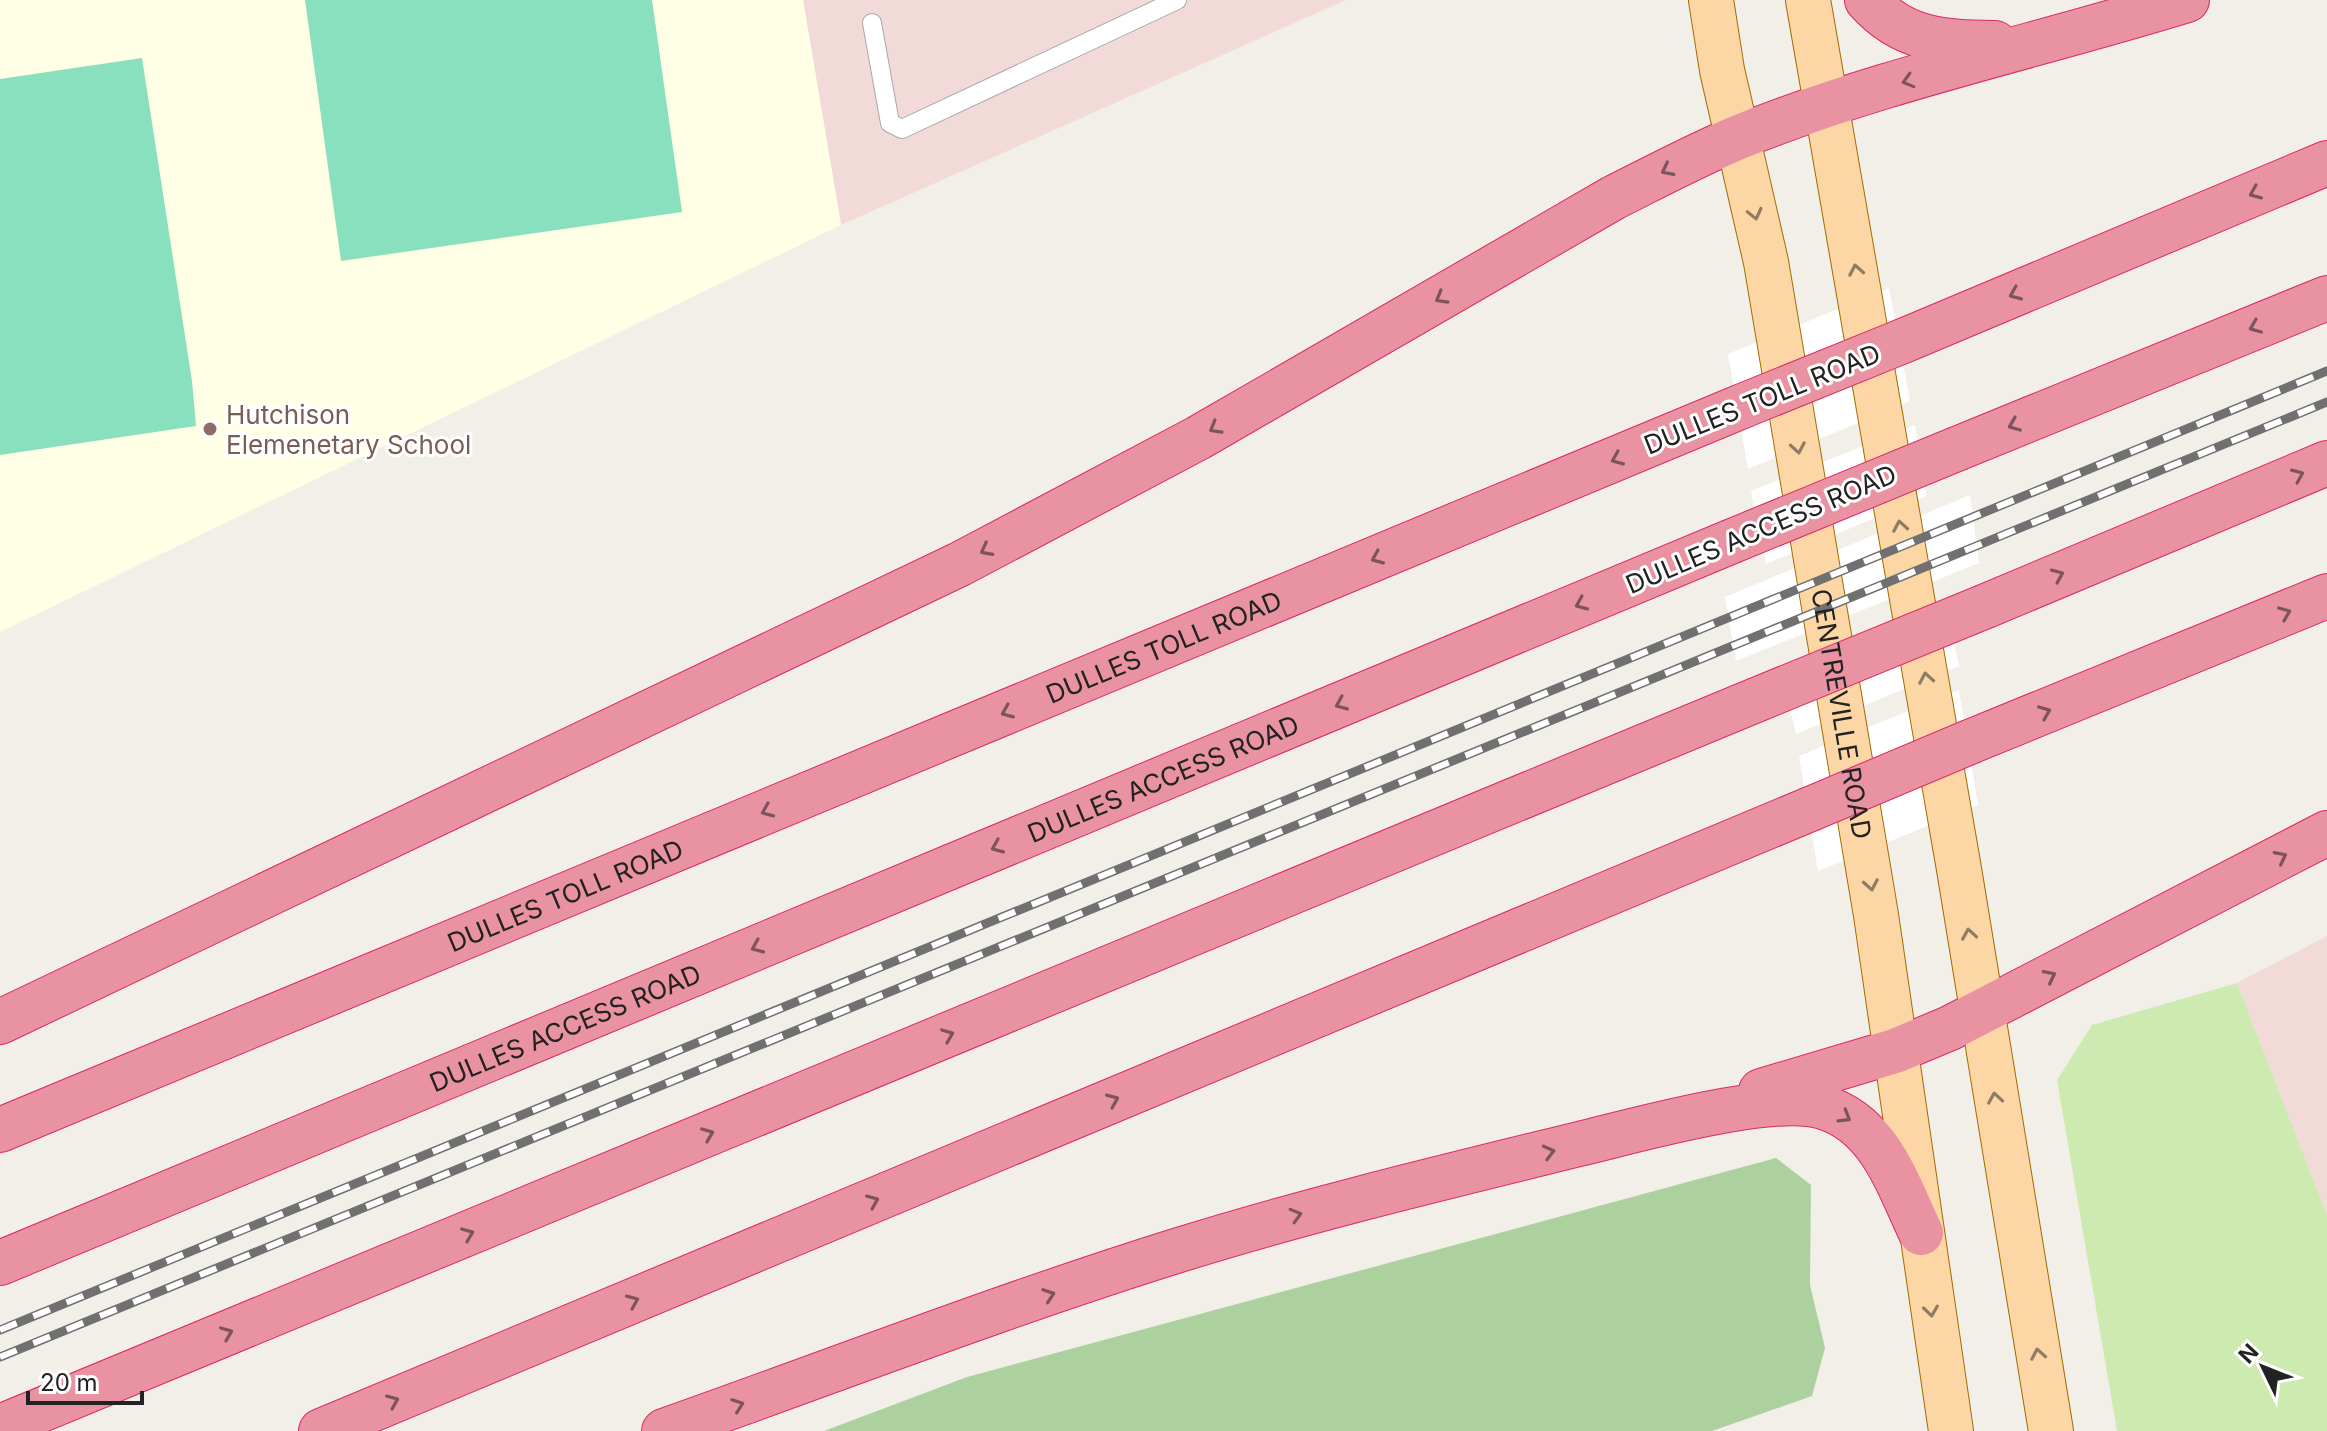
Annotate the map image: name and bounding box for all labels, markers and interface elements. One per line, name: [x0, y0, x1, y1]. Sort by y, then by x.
one-way arrow: [1902, 72, 1916, 88]
one-way arrow: [1661, 161, 1676, 176]
one-way arrow: [2249, 184, 2263, 200]
one-way arrow: [1746, 206, 1763, 220]
one-way arrow: [1848, 263, 1865, 276]
one-way arrow: [2009, 284, 2023, 300]
one-way arrow: [1435, 288, 1450, 304]
one-way arrow: [2249, 317, 2263, 334]
street label: DULLES TOLL ROAD: [1639, 337, 1885, 461]
place label: Hutchison Elemenetary School: [226, 399, 471, 460]
one-way arrow: [2008, 416, 2022, 432]
one-way arrow: [1210, 418, 1224, 434]
marker: Hutchison Elemenetary School: [201, 420, 219, 438]
one-way arrow: [1788, 441, 1805, 455]
one-way arrow: [1611, 449, 1625, 465]
street label: DULLES ACCESS ROAD: [1621, 458, 1901, 600]
one-way arrow: [2290, 468, 2304, 484]
one-way arrow: [1893, 519, 1910, 533]
one-way arrow: [980, 541, 995, 556]
one-way arrow: [1370, 549, 1385, 565]
one-way arrow: [2050, 569, 2064, 585]
street label: DULLES TOLL ROAD: [1041, 584, 1286, 709]
street label: CENTREVILLE ROAD: [1806, 586, 1878, 841]
one-way arrow: [1575, 595, 1589, 611]
one-way arrow: [2277, 607, 2291, 623]
one-way arrow: [1919, 671, 1936, 685]
one-way arrow: [1335, 695, 1349, 711]
one-way arrow: [1001, 702, 1015, 718]
one-way arrow: [2037, 705, 2051, 721]
street label: DULLES ACCESS ROAD: [1023, 708, 1303, 849]
one-way arrow: [761, 802, 775, 818]
street label: DULLES TOLL ROAD: [443, 832, 688, 958]
one-way arrow: [991, 838, 1005, 854]
one-way arrow: [2272, 851, 2287, 866]
one-way arrow: [1862, 878, 1879, 892]
one-way arrow: [1961, 927, 1978, 941]
one-way arrow: [751, 938, 765, 954]
street label: DULLES ACCESS ROAD: [425, 957, 705, 1098]
one-way arrow: [2041, 970, 2056, 985]
one-way arrow: [940, 1028, 954, 1044]
one-way arrow: [1987, 1091, 2004, 1105]
one-way arrow: [1105, 1094, 1119, 1110]
one-way arrow: [1836, 1108, 1851, 1123]
one-way arrow: [700, 1127, 714, 1144]
one-way arrow: [1541, 1144, 1555, 1161]
one-way arrow: [865, 1194, 879, 1210]
one-way arrow: [1289, 1208, 1303, 1225]
one-way arrow: [459, 1227, 474, 1243]
one-way arrow: [1041, 1288, 1055, 1304]
one-way arrow: [625, 1294, 639, 1310]
one-way arrow: [1922, 1304, 1939, 1318]
one-way arrow: [219, 1326, 233, 1343]
north arrow: [2223, 1327, 2303, 1407]
text: N: [2233, 1338, 2264, 1368]
one-way arrow: [2031, 1347, 2048, 1361]
scale bar: [28, 1355, 142, 1405]
text: 20 m: [40, 1368, 98, 1397]
one-way arrow: [385, 1394, 399, 1411]
one-way arrow: [730, 1398, 744, 1415]

